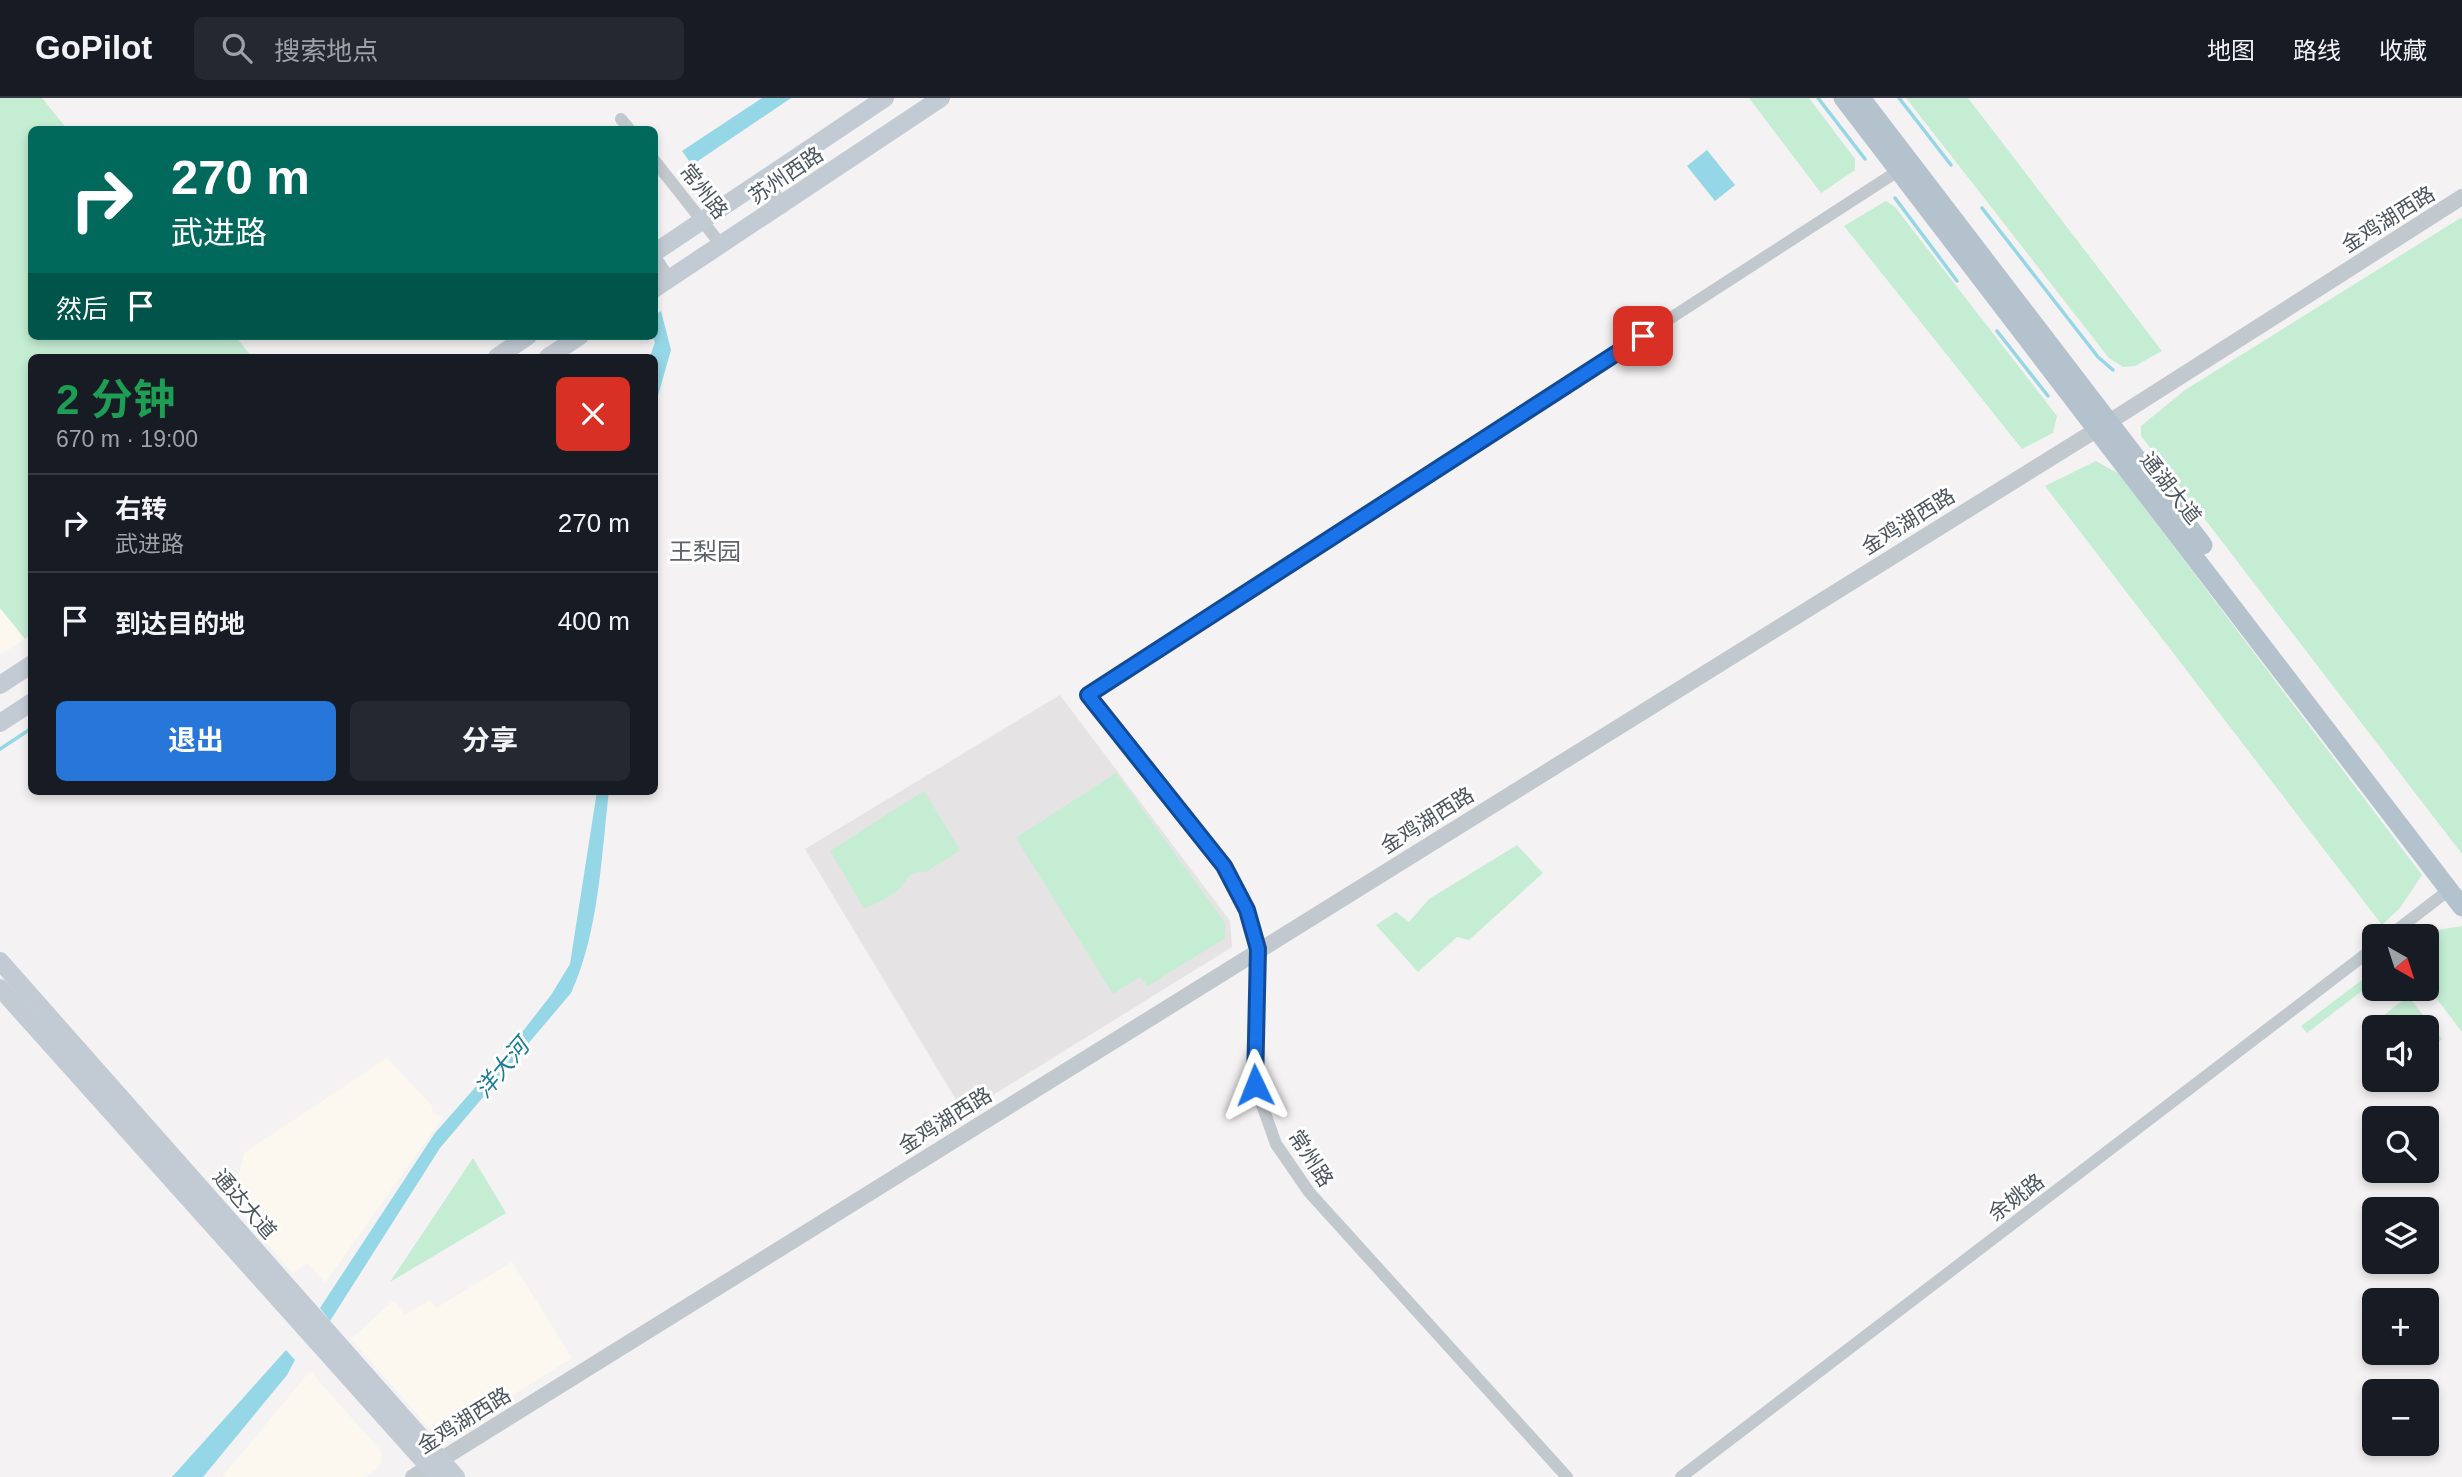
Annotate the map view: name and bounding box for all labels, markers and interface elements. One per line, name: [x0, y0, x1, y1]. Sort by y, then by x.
search box: [194, 17, 684, 80]
text: GoPilot: [35, 29, 152, 66]
icon: search: [218, 29, 256, 67]
text: 搜索地点: [274, 36, 378, 66]
text: 地图: [2207, 37, 2255, 64]
text: 路线: [2293, 37, 2341, 64]
text: 收藏: [2379, 37, 2427, 64]
street label: 苏州西路: [745, 142, 827, 208]
text: 270 m: [171, 150, 310, 204]
icon: right: [56, 154, 147, 245]
street label: 常州路: [676, 159, 732, 223]
street label: 金鸡湖西路: [2337, 181, 2439, 257]
text: 武进路: [171, 215, 267, 251]
icon: arrive: [122, 287, 160, 325]
text: 然后: [56, 294, 108, 324]
pin: [1613, 306, 1673, 366]
icon: arrive: [1624, 317, 1662, 355]
text: 2 分钟: [56, 376, 175, 423]
button: close: [556, 377, 630, 451]
text: 670 m · 19:00: [56, 426, 198, 452]
street label: 通湖大道: [2136, 448, 2206, 528]
street label: 金鸡湖西路: [1857, 483, 1959, 559]
text: 右转: [115, 494, 167, 524]
icon: right: [56, 504, 94, 542]
text: 270 m: [558, 508, 630, 538]
text: 武进路: [115, 531, 184, 557]
district label: 王梨园: [669, 538, 741, 565]
icon: arrive: [56, 602, 94, 640]
text: 400 m: [558, 606, 630, 636]
text: 到达目的地: [115, 609, 245, 639]
button: 退出: [56, 701, 336, 781]
button: 分享: [350, 701, 630, 781]
street label: 金鸡湖西路: [1376, 782, 1478, 858]
north arrow: [2362, 924, 2440, 1001]
map controls: [2362, 924, 2439, 1456]
button: sound: [2362, 1015, 2439, 1092]
water label: 洋大河: [470, 1030, 537, 1103]
position arrow: [1218, 1048, 1292, 1122]
street label: 金鸡湖西路: [894, 1082, 996, 1158]
button: search: [2362, 1106, 2439, 1183]
street label: 常州路: [1284, 1125, 1338, 1191]
street label: 通达大道: [209, 1165, 281, 1243]
street label: 余姚路: [1984, 1169, 2048, 1225]
button: layers: [2362, 1197, 2439, 1274]
button: +: [2362, 1288, 2439, 1365]
button: −: [2362, 1379, 2439, 1456]
street label: 金鸡湖西路: [413, 1382, 515, 1458]

